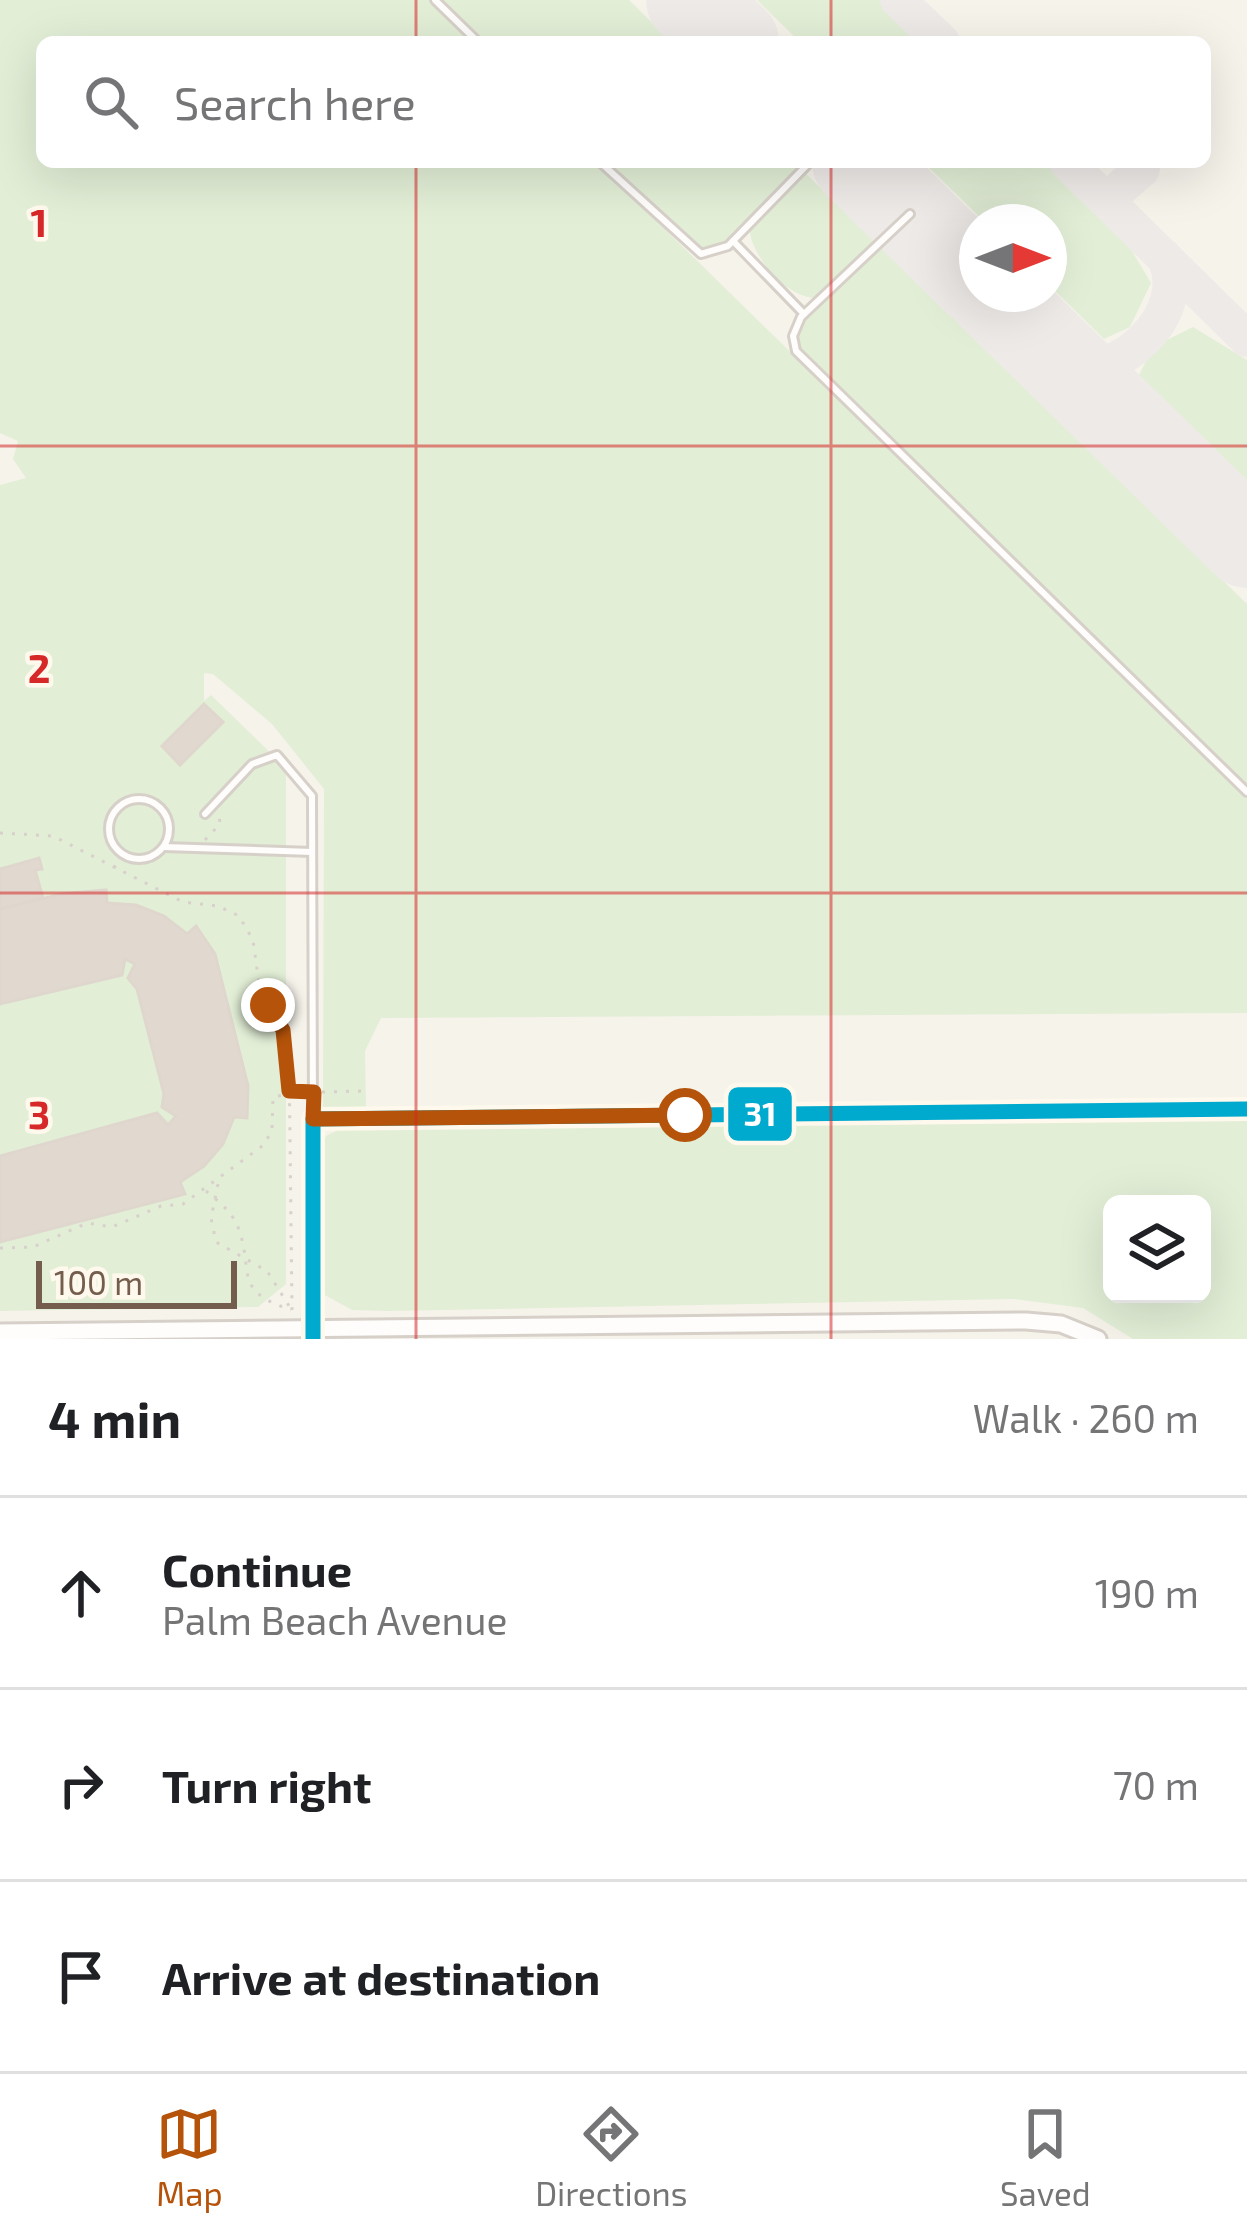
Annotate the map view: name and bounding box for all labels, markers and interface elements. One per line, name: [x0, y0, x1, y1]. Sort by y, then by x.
search box: [36, 36, 1211, 168]
icon: search: [78, 69, 144, 135]
text: Search here: [174, 75, 416, 129]
text: 1: [31, 198, 47, 245]
north arrow: [959, 204, 1067, 312]
text: 2: [28, 644, 50, 691]
route end: [241, 978, 295, 1032]
line badge: 31: [726, 1085, 794, 1143]
route start: [658, 1088, 712, 1142]
text: 3: [28, 1090, 50, 1137]
text: 31: [744, 1093, 776, 1133]
map controls: [1103, 1195, 1211, 1303]
button: layers: [1103, 1195, 1211, 1303]
scale bar: [36, 1255, 237, 1308]
text: 100 m: [54, 1262, 143, 1302]
text: 4 min: [48, 1387, 181, 1448]
text: Walk · 260 m: [973, 1394, 1199, 1441]
text: Continue: [162, 1542, 352, 1596]
icon: ahead: [48, 1560, 114, 1626]
text: 190 m: [1095, 1569, 1199, 1616]
text: Palm Beach Avenue: [162, 1596, 507, 1643]
icon: right: [48, 1752, 114, 1818]
text: Turn right: [162, 1758, 371, 1812]
text: 70 m: [1113, 1761, 1199, 1808]
icon: arrive: [48, 1944, 114, 2010]
text: Arrive at destination: [162, 1950, 600, 2004]
tab: Map: [156, 2101, 223, 2213]
tab: Directions: [535, 2101, 687, 2213]
tab: Saved: [1000, 2101, 1091, 2213]

